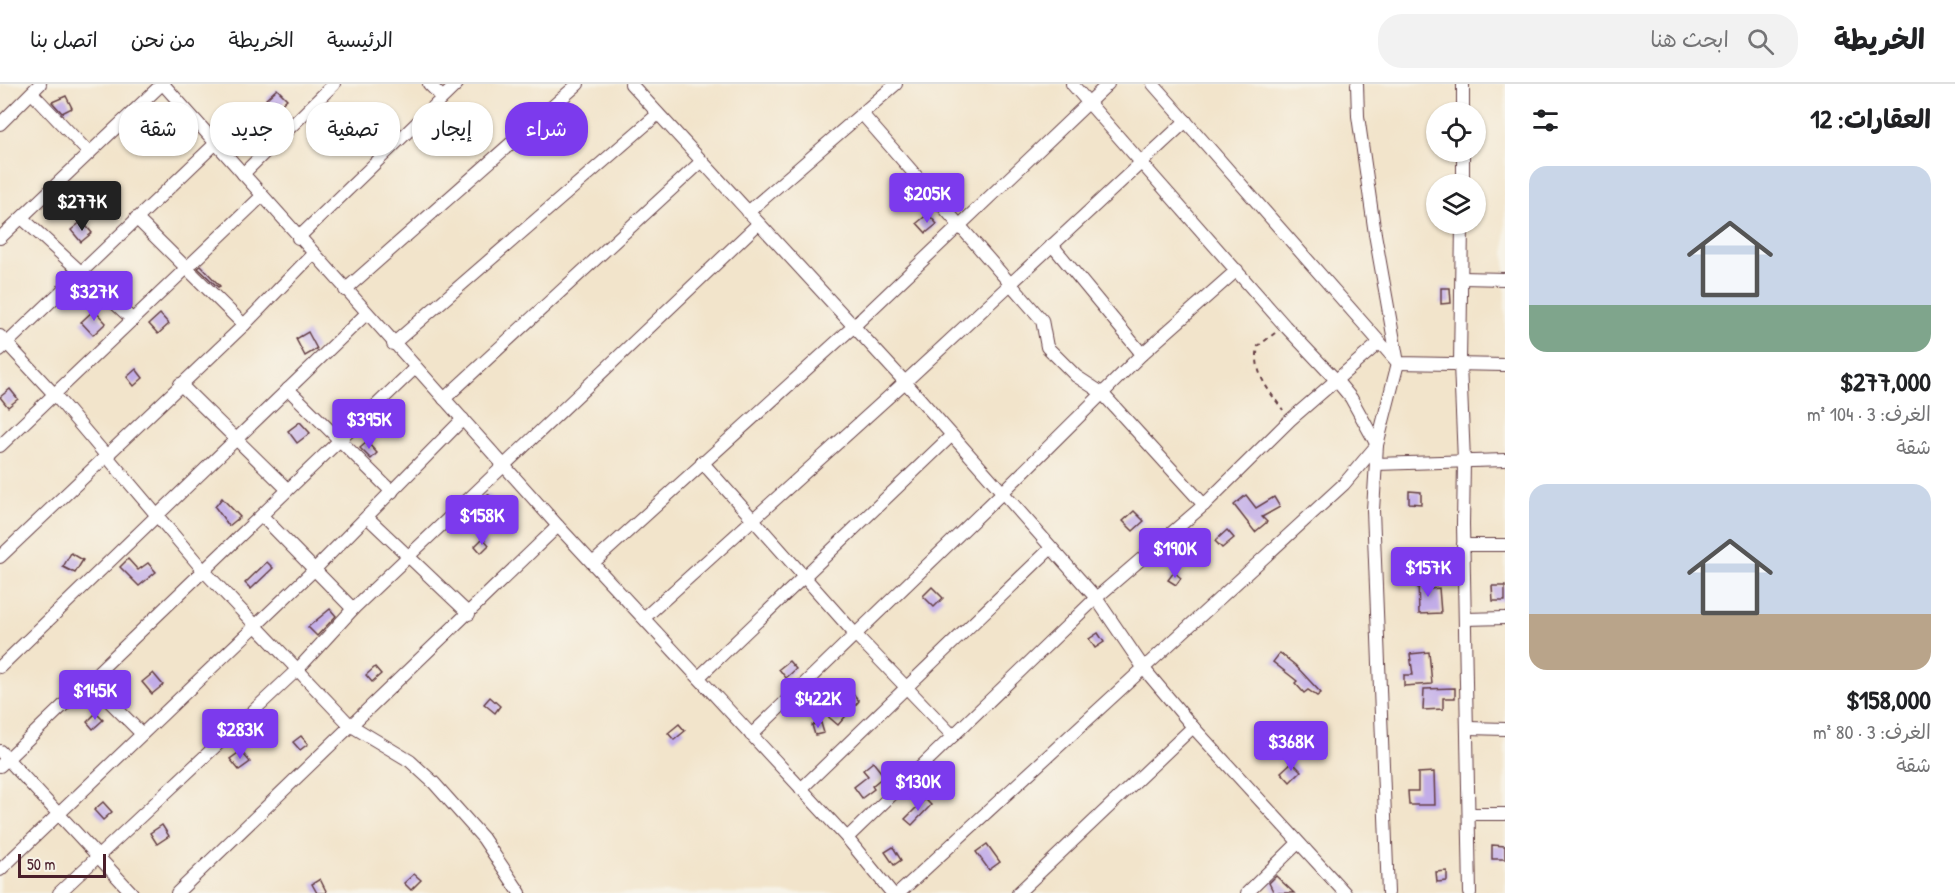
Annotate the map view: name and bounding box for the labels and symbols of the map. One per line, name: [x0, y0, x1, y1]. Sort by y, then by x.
pin: $205K: [885, 173, 969, 224]
pin: $277K: [40, 181, 124, 232]
pin: $327K: [52, 271, 136, 322]
pin: $395K: [327, 399, 411, 450]
pin: $158K: [440, 495, 524, 546]
pin: $190K: [1133, 528, 1217, 579]
pin: $157K: [1386, 547, 1470, 598]
pin: $145K: [53, 670, 137, 721]
pin: $422K: [776, 678, 860, 729]
pin: $283K: [198, 709, 282, 760]
pin: $368K: [1249, 721, 1333, 772]
pin: $130K: [876, 761, 960, 812]
scale bar: [18, 851, 106, 878]

